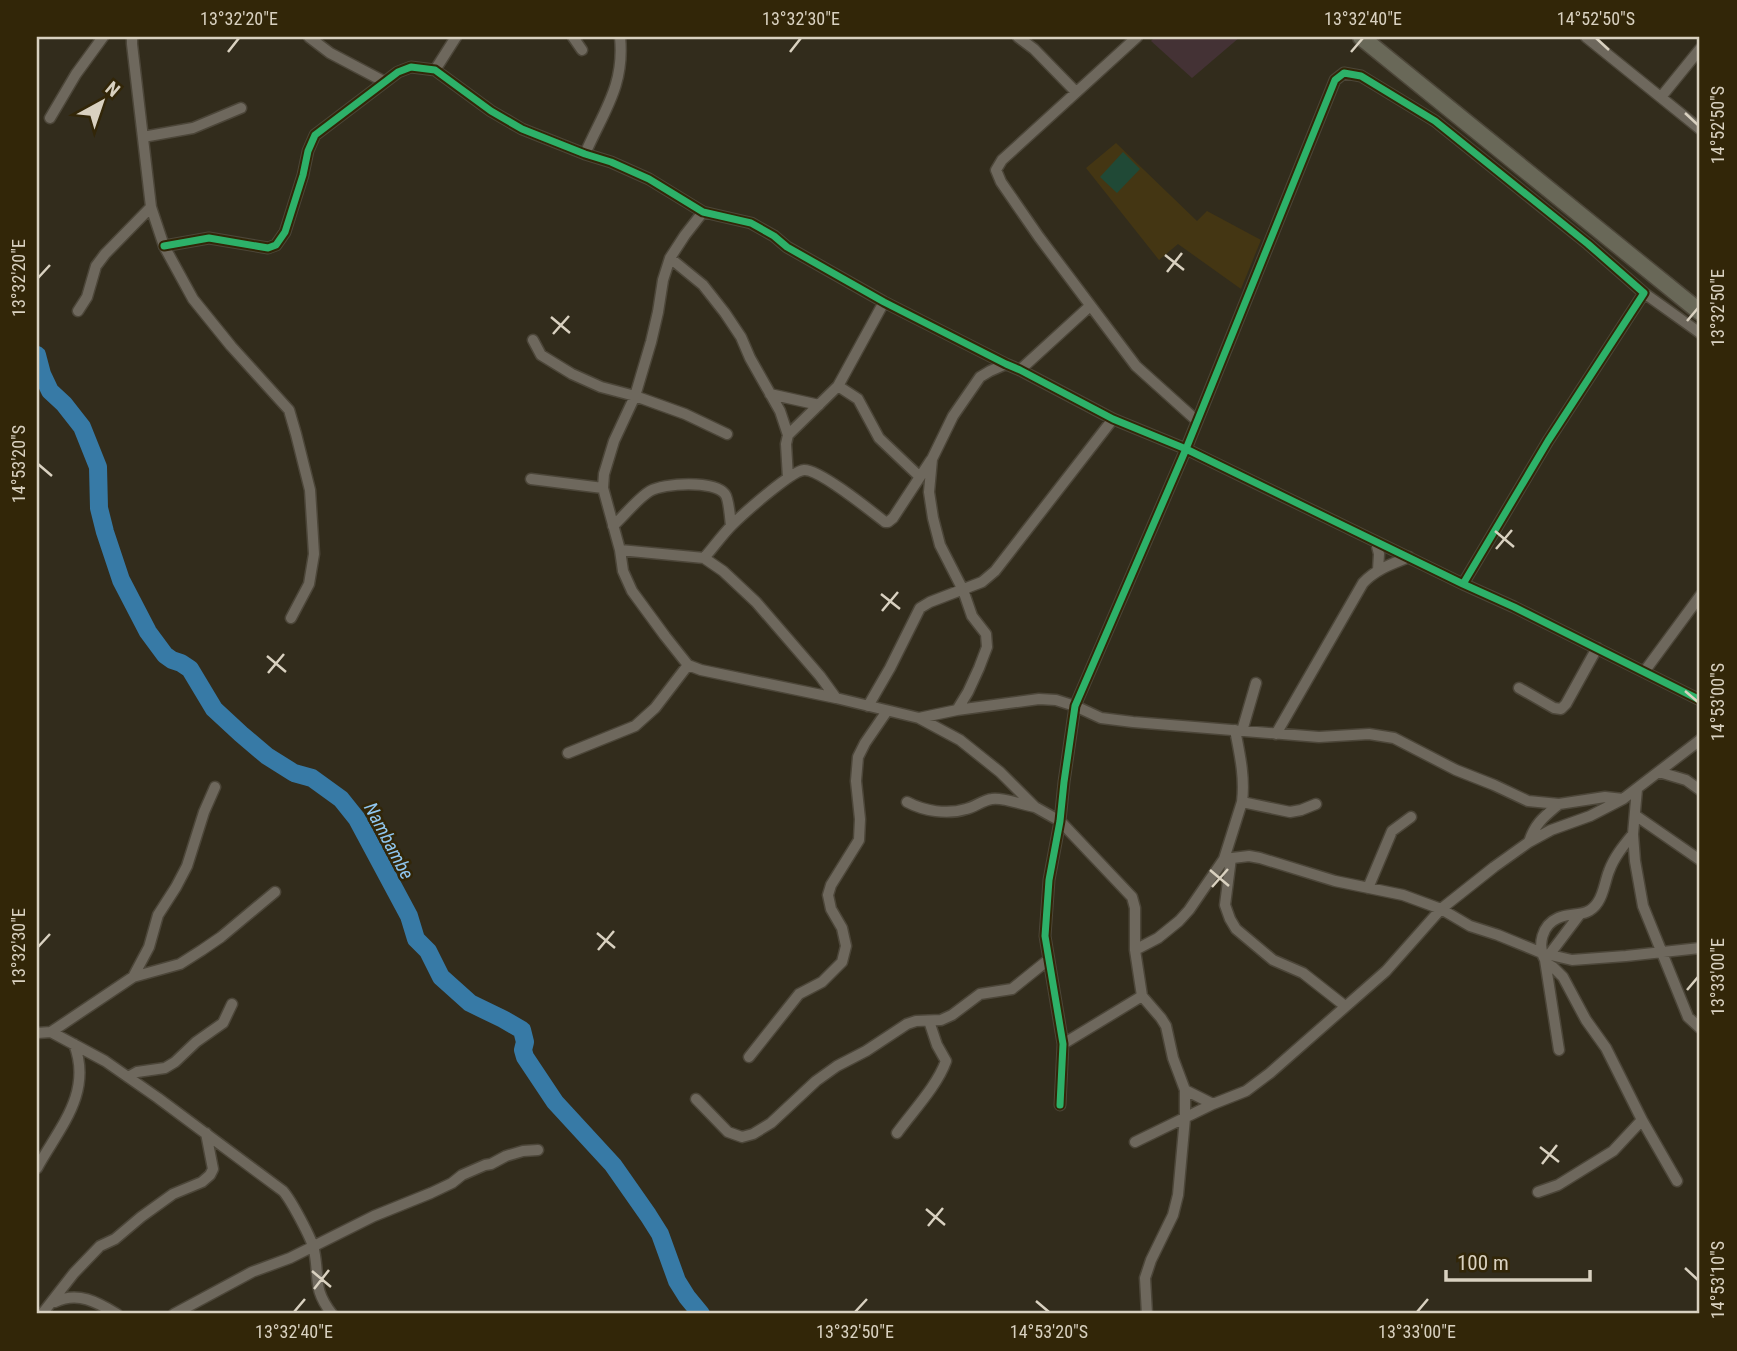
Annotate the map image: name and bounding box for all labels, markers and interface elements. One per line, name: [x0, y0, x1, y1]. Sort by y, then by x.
text: 13°32'20"E: [200, 8, 278, 29]
text: 13°32'30"E: [762, 8, 840, 29]
text: 13°32'40"E: [1324, 8, 1402, 29]
text: 14°52'50"S: [1557, 8, 1635, 29]
north arrow: [66, 66, 136, 136]
text: N: [101, 77, 124, 102]
text: 14°52'50"S: [1707, 86, 1728, 164]
text: 13°32'20"E: [8, 239, 29, 317]
text: 13°32'50"E: [1707, 269, 1728, 347]
text: 14°53'20"S: [8, 425, 29, 503]
text: 14°53'00"S: [1707, 663, 1728, 741]
water label: Nambambe: [359, 799, 419, 883]
text: 13°32'30"E: [8, 908, 29, 986]
text: 13°33'00"E: [1707, 938, 1728, 1016]
scale bar: [1446, 1239, 1590, 1283]
text: 14°53'10"S: [1707, 1241, 1728, 1319]
text: 100 m: [1457, 1251, 1509, 1275]
text: 13°32'40"E: [255, 1321, 333, 1342]
text: 13°32'50"E: [816, 1321, 894, 1342]
text: 14°53'20"S: [1010, 1321, 1088, 1342]
text: 13°33'00"E: [1378, 1321, 1456, 1342]

